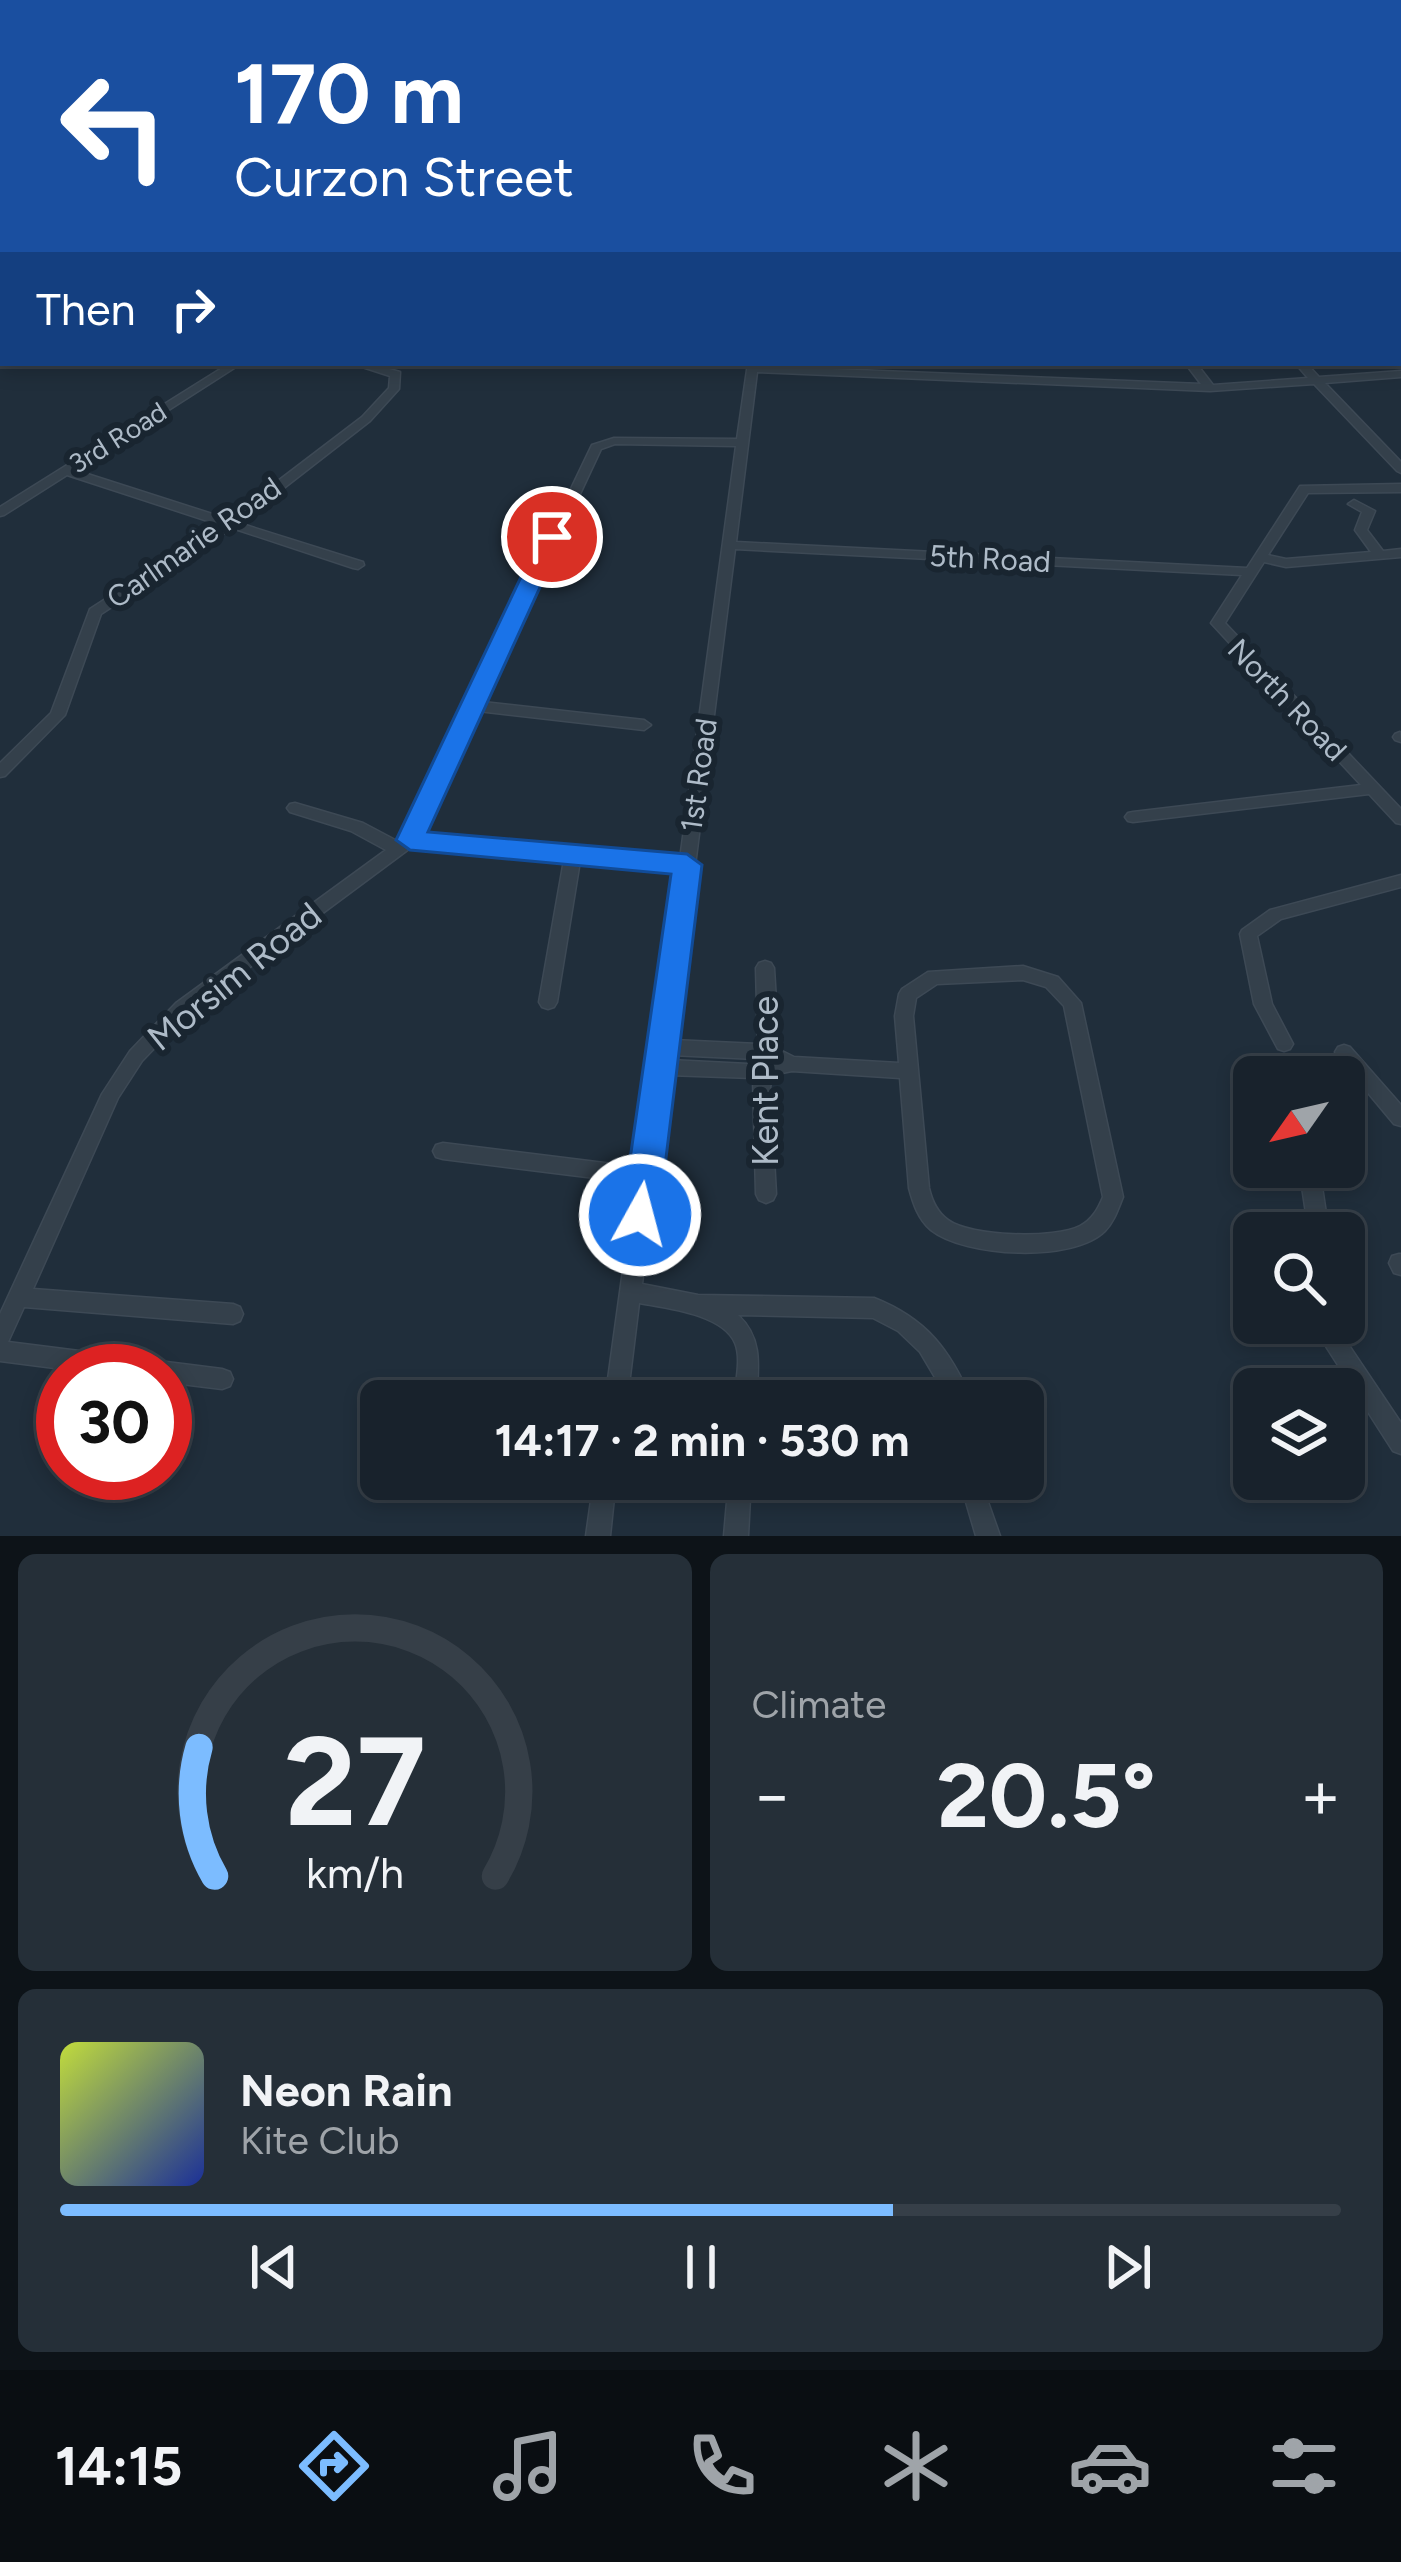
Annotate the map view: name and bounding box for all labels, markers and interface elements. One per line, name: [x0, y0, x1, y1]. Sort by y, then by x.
text: 170 m: [234, 43, 464, 144]
icon: left: [36, 48, 192, 204]
text: Curzon Street: [234, 145, 574, 210]
icon: right: [160, 276, 226, 342]
text: Then: [36, 282, 136, 336]
street label: 3rd Road: [63, 395, 172, 480]
street label: Carlmarie Road: [99, 469, 288, 616]
pin: [501, 486, 603, 588]
icon: arrive: [519, 504, 585, 570]
street label: 5th Road: [928, 537, 1052, 580]
street label: North Road: [1220, 631, 1355, 768]
street label: 1st Road: [672, 716, 725, 834]
street label: Morsim Road: [139, 893, 330, 1060]
street label: Kent Place: [744, 996, 787, 1166]
north arrow: [1233, 1056, 1365, 1188]
map controls: [1233, 1056, 1365, 1500]
position arrow: [577, 1152, 703, 1278]
button: search: [1233, 1212, 1365, 1344]
speed limit sign: 30: [36, 1344, 192, 1500]
button: layers: [1233, 1368, 1365, 1500]
text: 14:17 · 2 min · 530 m: [495, 1413, 909, 1467]
text: Climate: [752, 1681, 886, 1728]
text: 27: [284, 1706, 426, 1856]
text: 20.5°: [937, 1741, 1156, 1850]
text: −: [752, 1755, 793, 1835]
text: +: [1300, 1755, 1341, 1835]
text: km/h: [306, 1846, 404, 1898]
text: Neon Rain: [240, 2063, 453, 2117]
text: Kite Club: [240, 2117, 400, 2164]
icon: previous: [241, 2234, 307, 2300]
icon: pause: [668, 2234, 734, 2300]
icon: next: [1095, 2234, 1161, 2300]
icon: directions: [292, 2424, 376, 2508]
icon: music: [486, 2424, 570, 2508]
icon: phone: [680, 2424, 764, 2508]
icon: climate: [874, 2424, 958, 2508]
icon: car: [1068, 2424, 1152, 2508]
icon: filters: [1262, 2424, 1346, 2508]
text: 14:15: [55, 2434, 182, 2499]

